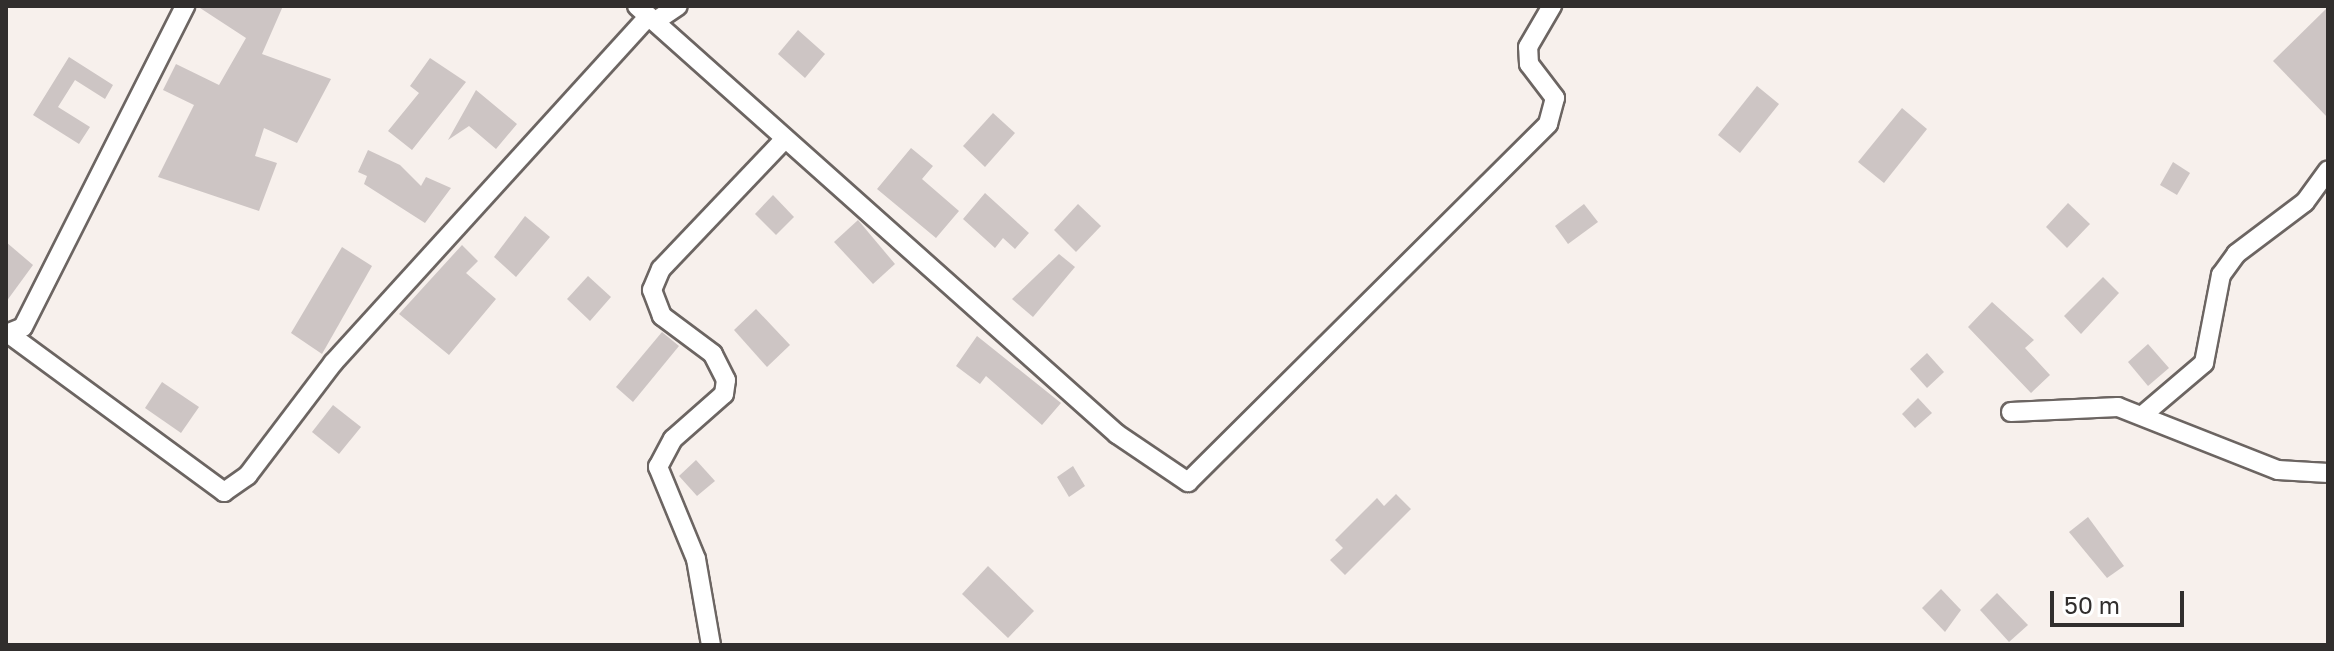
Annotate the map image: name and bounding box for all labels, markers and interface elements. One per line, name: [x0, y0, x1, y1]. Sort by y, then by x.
scale bar: [2054, 575, 2188, 625]
text: 50 m: [2064, 590, 2120, 619]

